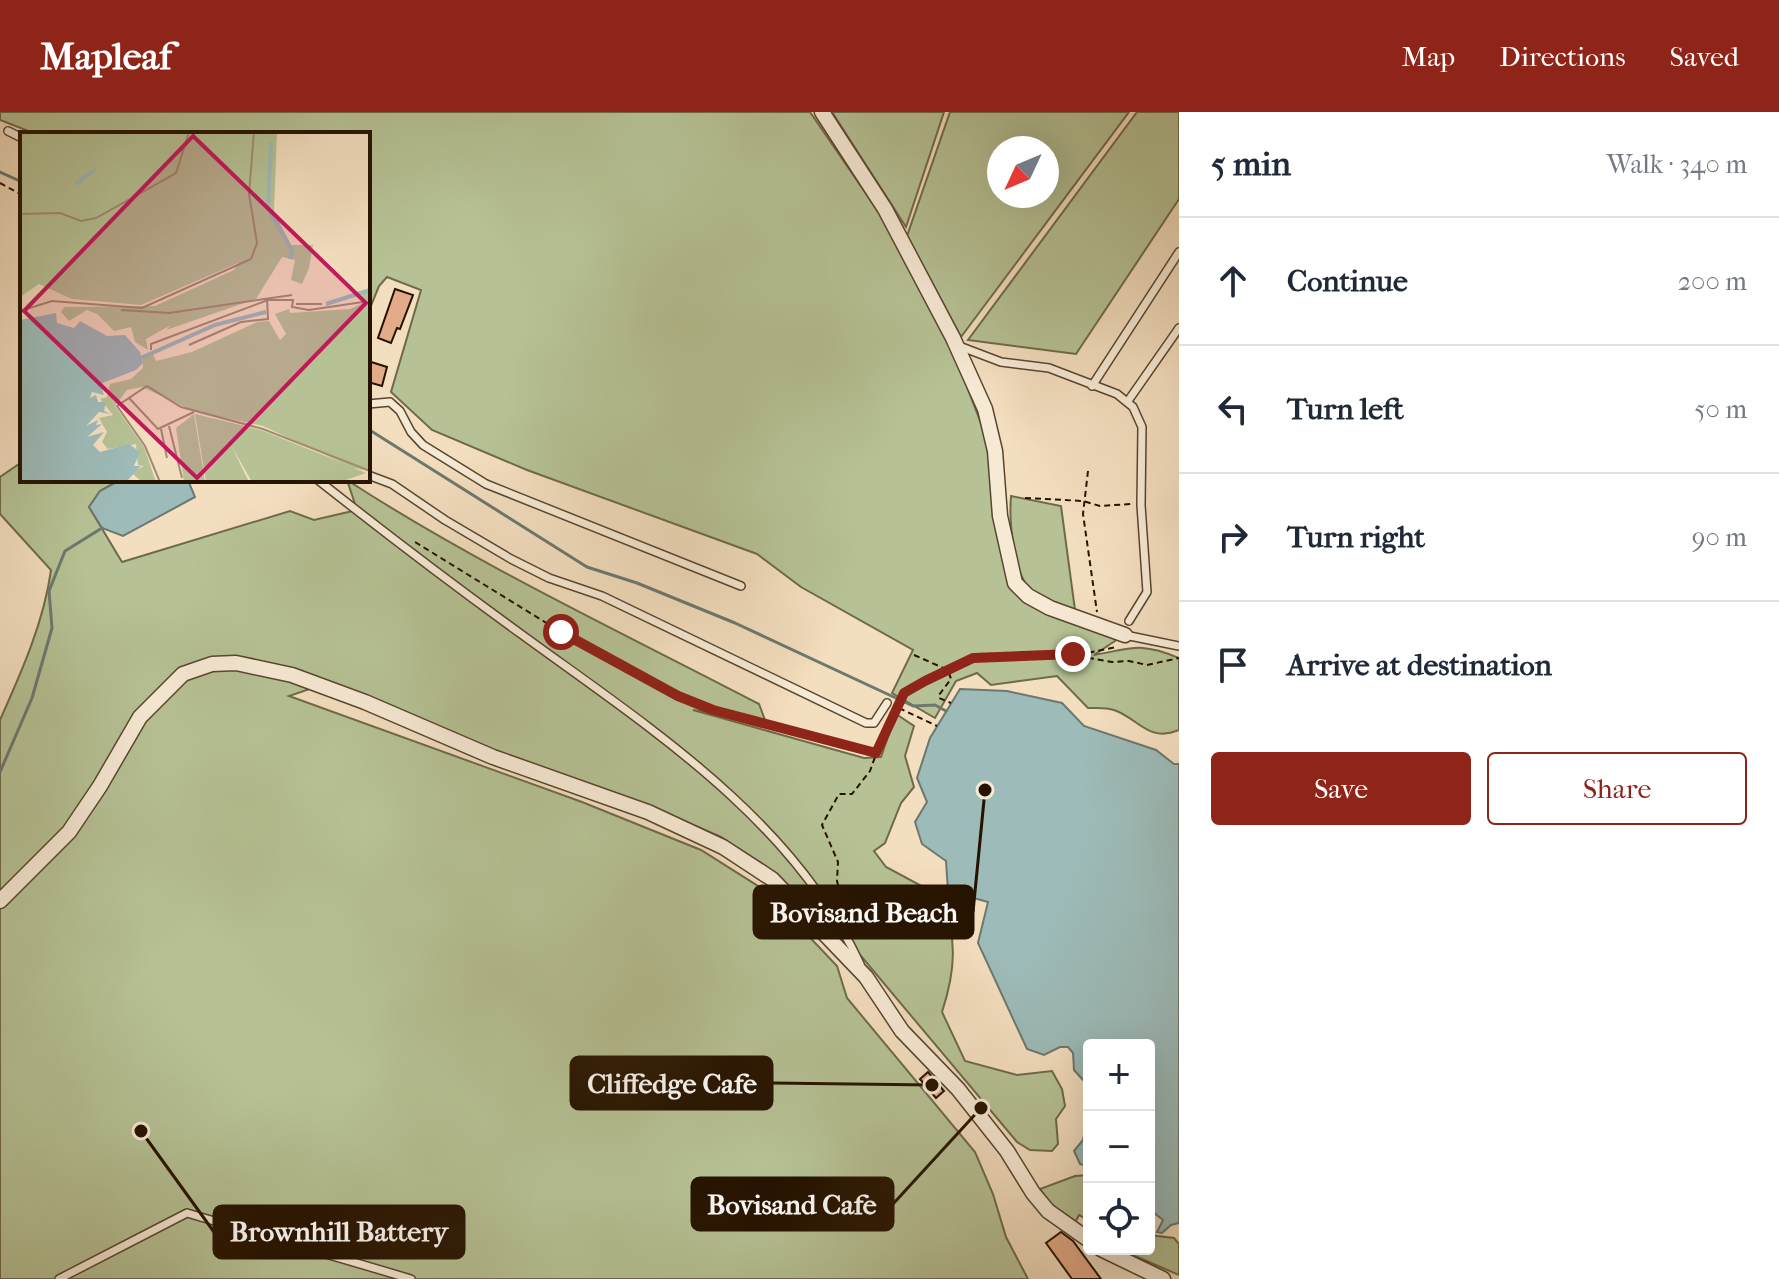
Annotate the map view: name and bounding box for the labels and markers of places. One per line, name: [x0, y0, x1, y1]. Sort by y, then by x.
callout: Bovisand Beach: [754, 886, 973, 938]
callout: Cliffedge Cafe: [571, 1057, 772, 1109]
callout: Bovisand Cafe: [692, 1178, 893, 1230]
callout: Brownhill Battery: [214, 1206, 464, 1258]

